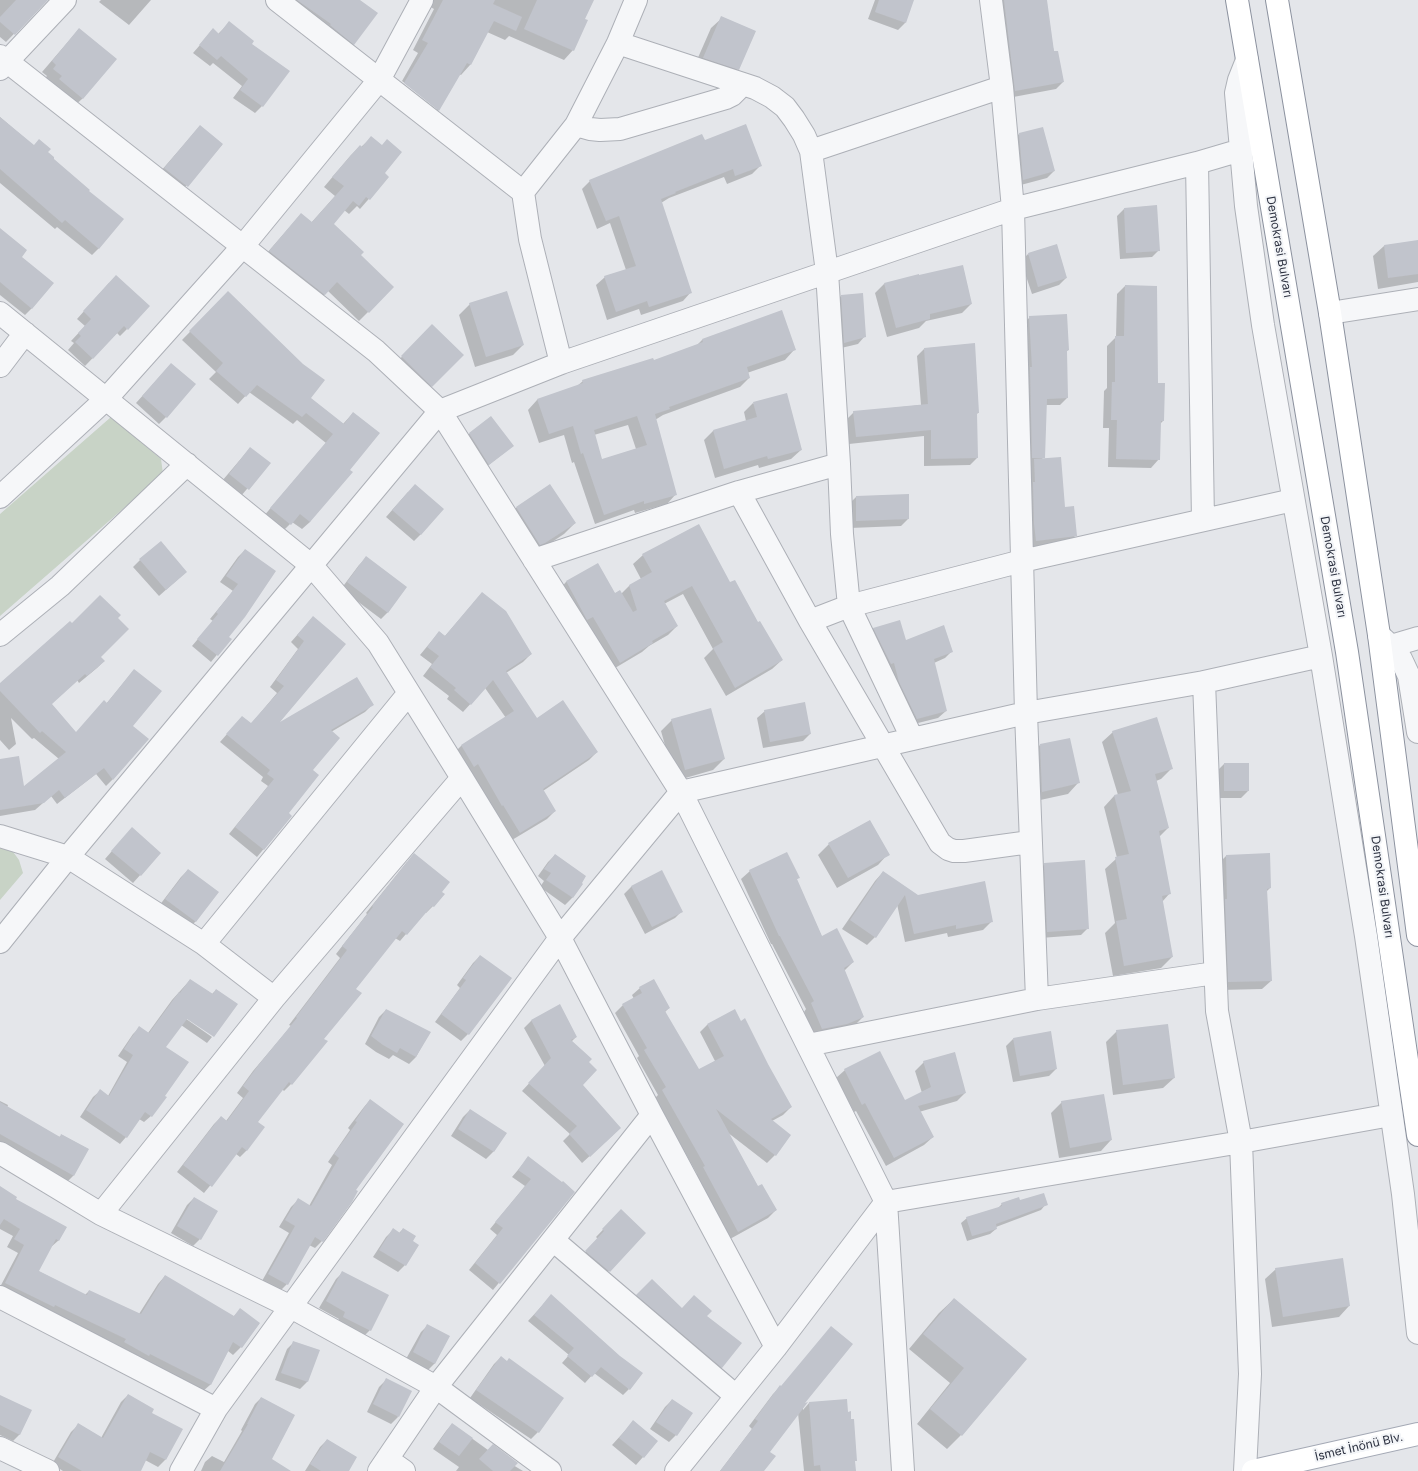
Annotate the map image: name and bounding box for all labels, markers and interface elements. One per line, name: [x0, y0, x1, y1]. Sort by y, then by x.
street label: Demokrasi Bulvarı: [1263, 195, 1295, 299]
street label: Demokrasi Bulvarı: [1317, 515, 1349, 619]
street label: Demokrasi Bulvarı: [1368, 835, 1396, 939]
street label: İsmet İnönü Blv.: [1314, 1430, 1404, 1464]

